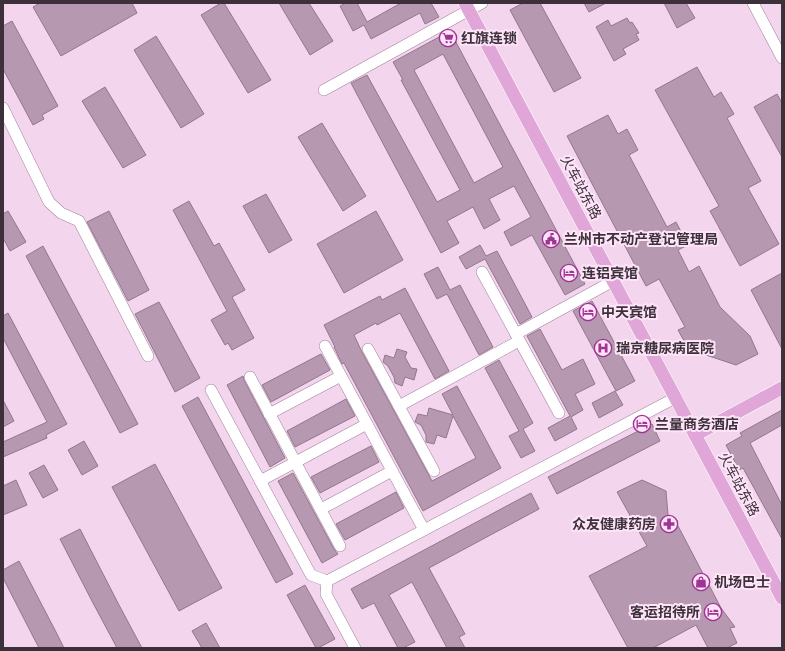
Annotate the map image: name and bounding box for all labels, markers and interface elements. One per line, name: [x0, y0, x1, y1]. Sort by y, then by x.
supermarket icon: 红旗连锁: [438, 28, 458, 48]
place label: 红旗连锁: [461, 28, 517, 48]
street label: 火车站东路: [556, 151, 606, 223]
public building icon: 兰州市不动产登记管理局: [541, 229, 561, 249]
place label: 兰州市不动产登记管理局: [564, 229, 718, 249]
hotel icon: 连铝宾馆: [559, 263, 579, 283]
place label: 连铝宾馆: [582, 263, 638, 283]
hotel icon: 中天宾馆: [578, 302, 598, 322]
place label: 中天宾馆: [601, 302, 657, 322]
hospital icon: 瑞京糖尿病医院: [593, 338, 613, 358]
place label: 瑞京糖尿病医院: [616, 338, 714, 358]
hotel icon: 兰量商务酒店: [632, 414, 652, 434]
place label: 兰量商务酒店: [655, 414, 739, 434]
street label: 火车站东路: [714, 448, 764, 520]
place label: 众友健康药房: [572, 514, 656, 534]
pharmacy icon: 众友健康药房: [659, 514, 679, 534]
shop icon: 机场巴士: [691, 572, 711, 592]
place label: 机场巴士: [714, 572, 770, 592]
place label: 客运招待所: [630, 602, 700, 622]
hotel icon: 客运招待所: [703, 602, 723, 622]

